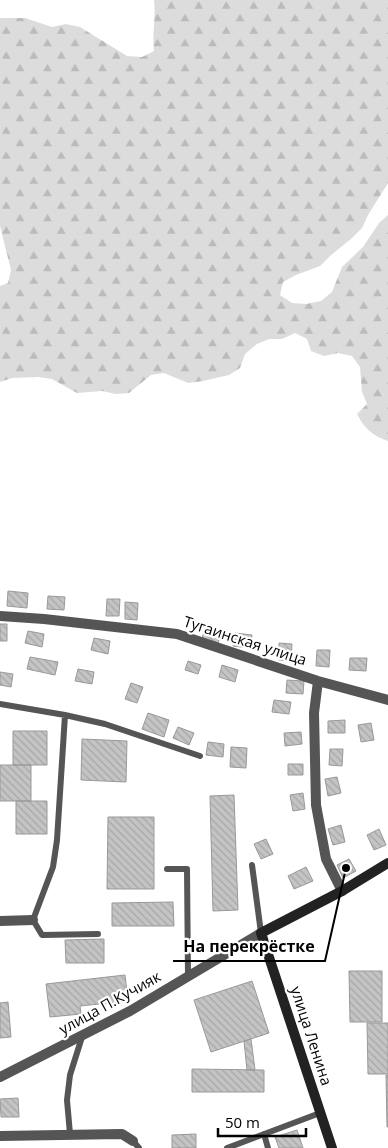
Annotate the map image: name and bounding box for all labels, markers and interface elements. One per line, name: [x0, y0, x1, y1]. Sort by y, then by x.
street label: Тугаинская улица: [181, 611, 309, 669]
callout: На перекрёстке: [173, 930, 325, 961]
text: На перекрёстке: [183, 935, 315, 957]
street label: улица П.Кучияк: [55, 966, 164, 1038]
street label: улица Ленина: [287, 984, 337, 1088]
scale bar: [218, 1106, 306, 1138]
text: 50 m: [225, 1112, 260, 1132]

